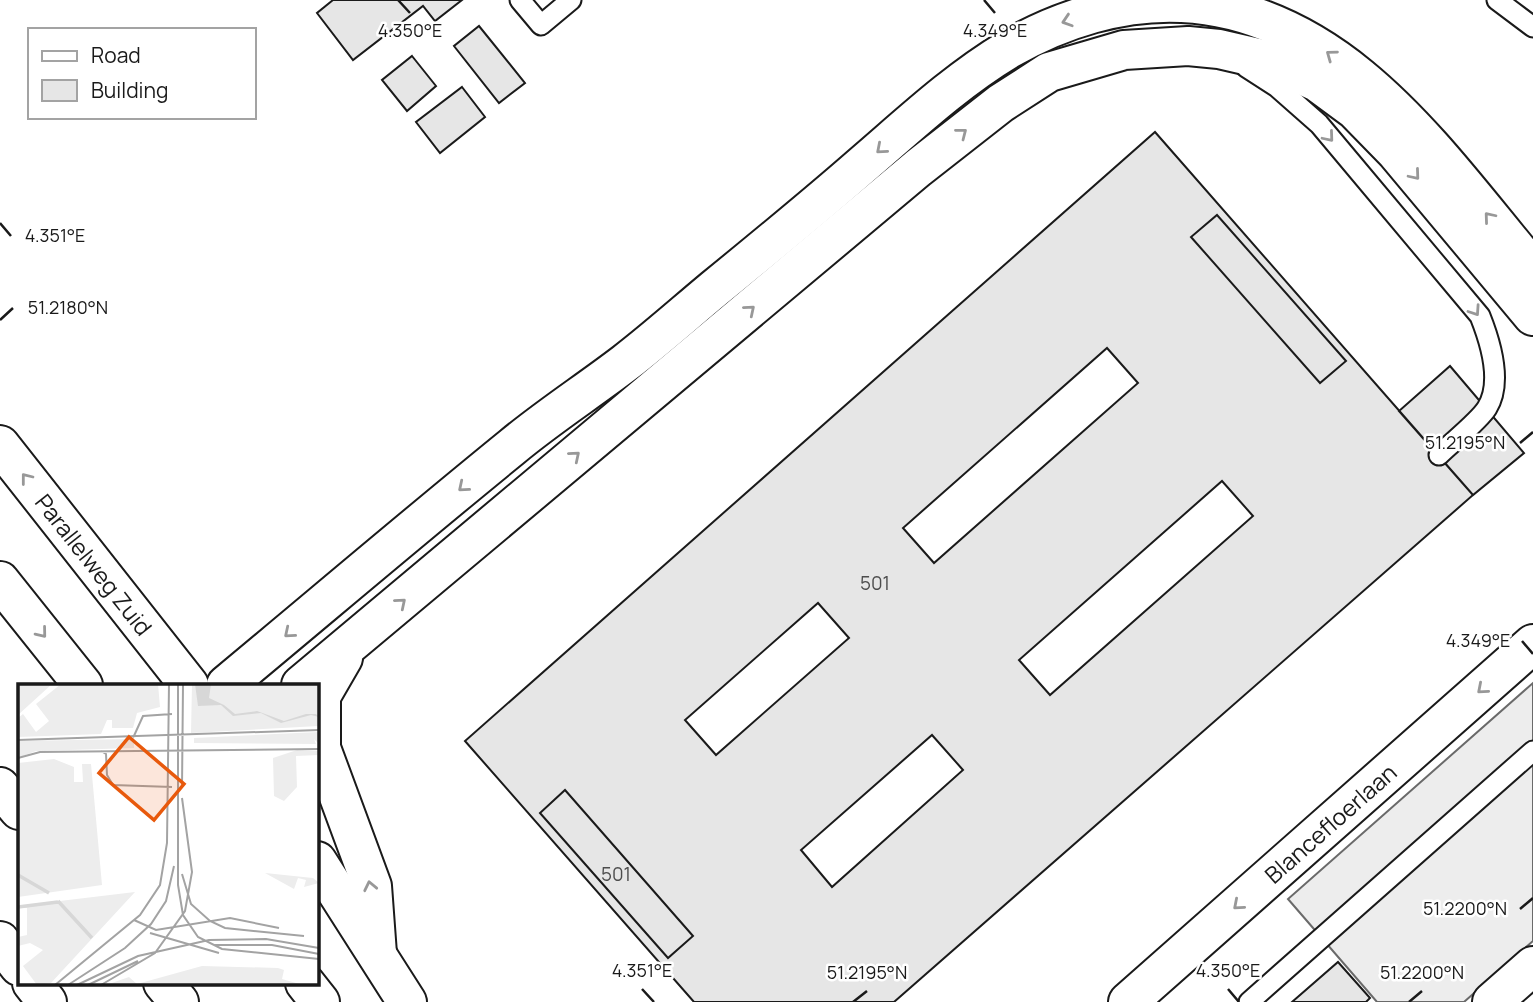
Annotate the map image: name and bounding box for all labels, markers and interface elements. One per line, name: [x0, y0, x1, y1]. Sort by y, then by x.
one-way arrow: [1062, 13, 1074, 27]
text: 4.350°E: [378, 18, 442, 42]
text: 4.349°E: [963, 18, 1027, 42]
legend: [28, 28, 256, 119]
text: Road: [91, 41, 141, 69]
one-way arrow: [1326, 51, 1339, 63]
text: Building: [91, 76, 168, 104]
one-way arrow: [955, 129, 967, 142]
one-way arrow: [1321, 129, 1334, 141]
one-way arrow: [876, 141, 889, 153]
one-way arrow: [1407, 166, 1419, 179]
one-way arrow: [1485, 212, 1497, 225]
text: 4.351°E: [25, 223, 85, 247]
text: 51.2180°N: [28, 295, 108, 319]
one-way arrow: [1467, 303, 1480, 316]
one-way arrow: [741, 306, 754, 318]
text: 51.2195°N: [1425, 430, 1505, 454]
one-way arrow: [567, 452, 580, 464]
one-way arrow: [21, 473, 34, 485]
one-way arrow: [459, 479, 472, 491]
street label: Parallelweg Zuid: [28, 487, 160, 642]
house number: 501: [860, 570, 890, 596]
one-way arrow: [393, 599, 406, 611]
one-way arrow: [284, 625, 297, 637]
one-way arrow: [33, 626, 46, 638]
text: 4.349°E: [1446, 628, 1510, 652]
one-way arrow: [1477, 681, 1490, 693]
inset map: [18, 684, 318, 984]
street label: Blancefloerlaan: [1257, 756, 1403, 890]
house number: 501: [601, 861, 631, 887]
one-way arrow: [364, 880, 378, 892]
one-way arrow: [1233, 896, 1246, 909]
text: 51.2200°N: [1423, 896, 1507, 920]
text: 4.351°E: [612, 958, 672, 982]
text: 4.350°E: [1196, 958, 1260, 982]
text: 51.2195°N: [827, 960, 907, 984]
text: 51.2200°N: [1380, 960, 1464, 984]

